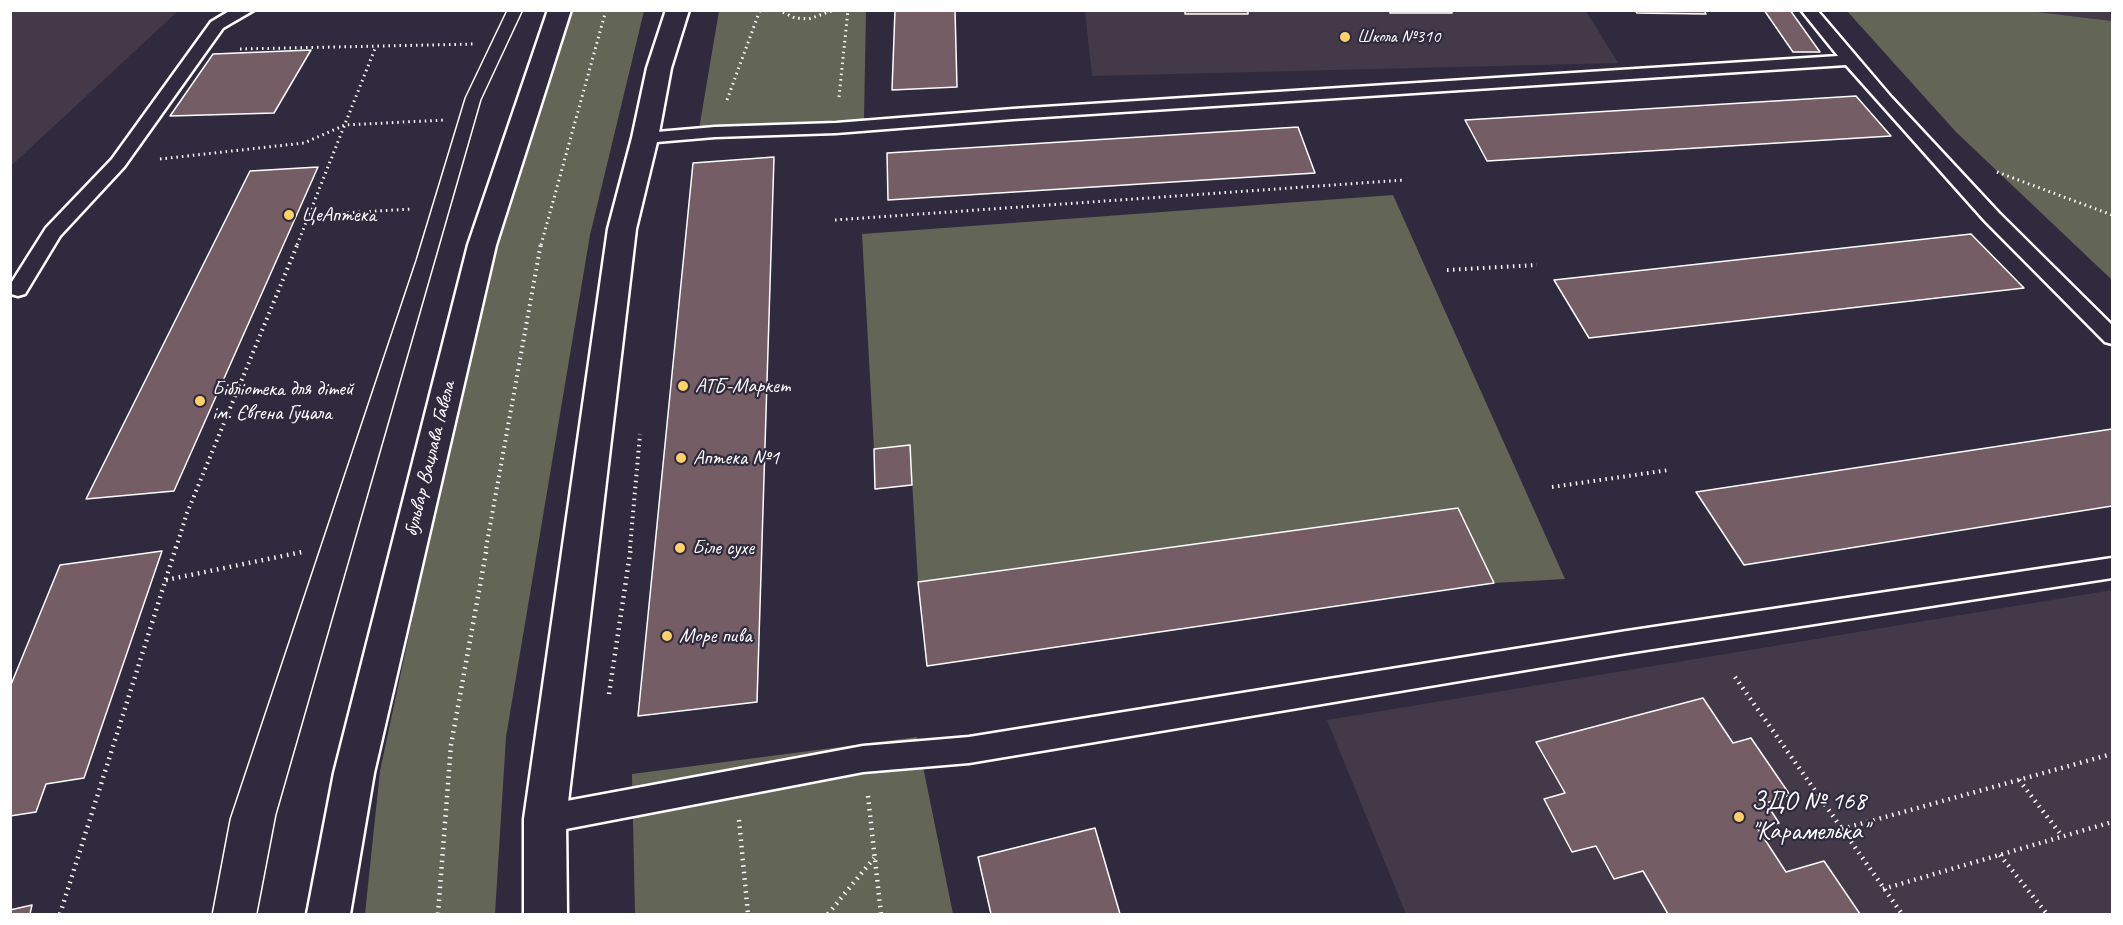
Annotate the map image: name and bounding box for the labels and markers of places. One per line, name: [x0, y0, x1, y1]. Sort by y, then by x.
place label: Школа №310: [1357, 26, 1440, 48]
marker: Школа №310: [1338, 30, 1352, 44]
place label: ЦеАптека: [301, 202, 376, 228]
marker: ЦеАптека: [282, 208, 296, 222]
place label: АТБ-Маркет: [695, 373, 791, 399]
place label: Бібліотека для дітей ім. Євгена Гуцала: [212, 376, 353, 426]
marker: АТБ-Маркет: [676, 379, 690, 393]
marker: Бібліотека для дітей ім. Євгена Гуцала: [193, 394, 207, 408]
place label: Аптека №1: [693, 445, 779, 471]
marker: Аптека №1: [674, 451, 688, 465]
place label: Біле сухе: [692, 535, 754, 561]
marker: Біле сухе: [673, 541, 687, 555]
place label: Море пива: [679, 623, 752, 649]
marker: Море пива: [660, 629, 674, 643]
place label: ЗДО № 168 "Карамелька": [1751, 786, 1868, 848]
marker: ЗДО № 168 "Карамелька": [1732, 810, 1746, 824]

